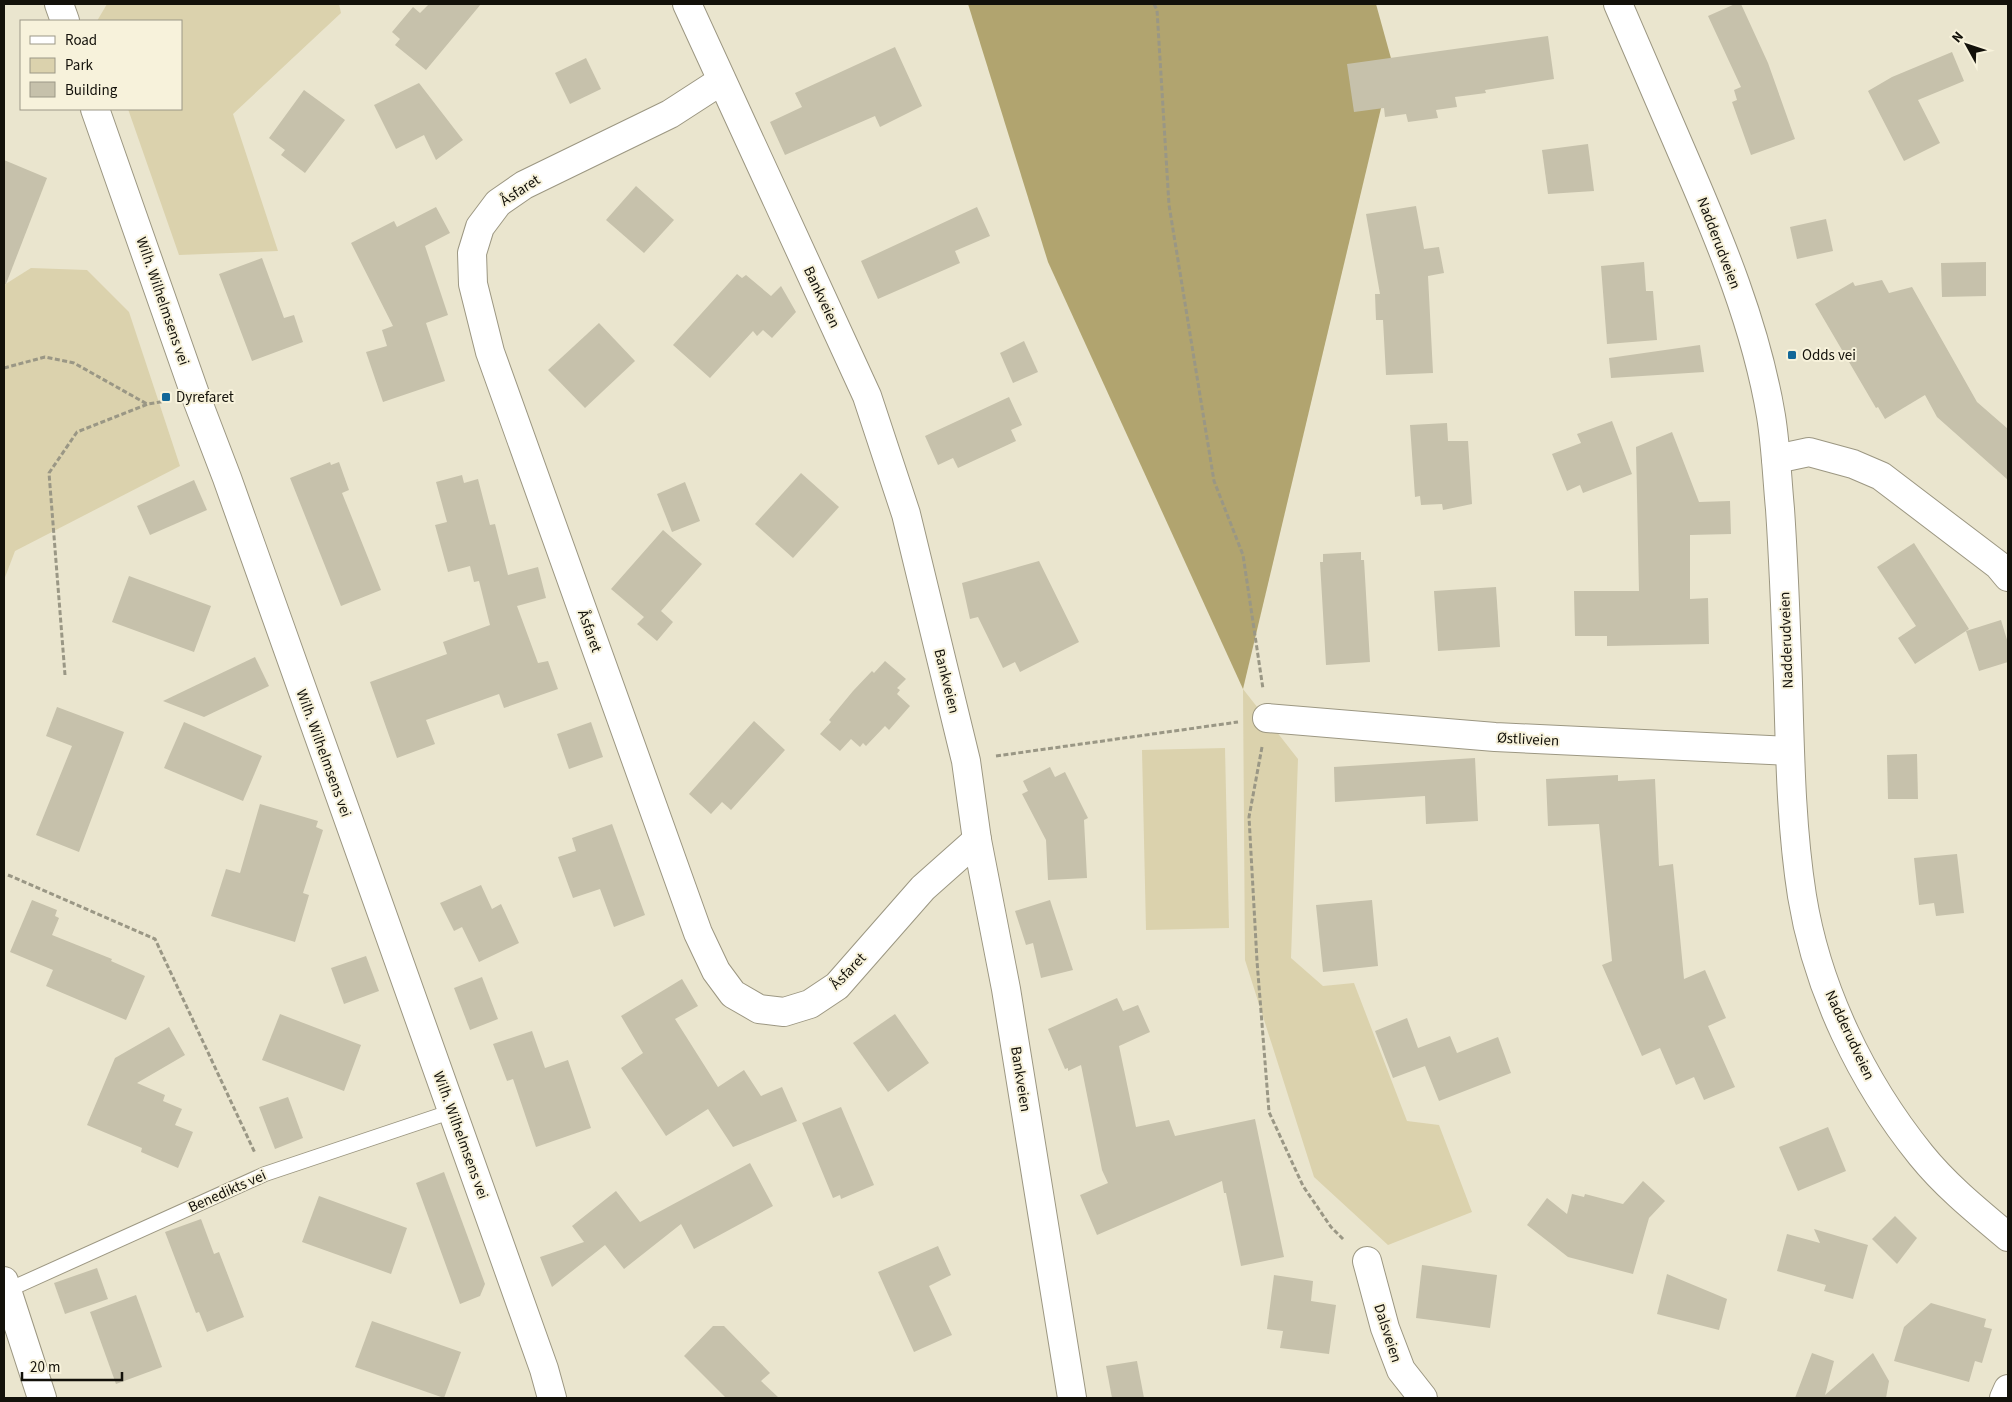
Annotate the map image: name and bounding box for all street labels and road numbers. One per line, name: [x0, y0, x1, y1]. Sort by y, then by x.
street label: Åsfaret: [496, 170, 544, 211]
street label: Nadderudveien: [1691, 194, 1746, 292]
street label: Wilh. Wilhelmsens vei: [131, 234, 194, 368]
street label: Bankveien: [798, 263, 845, 331]
street label: Nadderudveien: [1774, 591, 1799, 689]
street label: Åsfaret: [572, 607, 607, 655]
street label: Bankveien: [928, 647, 965, 716]
street label: Wilh. Wilhelmsens vei: [291, 686, 356, 820]
street label: Østliveien: [1496, 727, 1560, 752]
street label: Åsfaret: [826, 948, 871, 994]
street label: Nadderudveien: [1820, 987, 1880, 1084]
street label: Bankveien: [1005, 1045, 1036, 1113]
street label: Wilh. Wilhelmsens vei: [428, 1068, 493, 1202]
street label: Benedikts vei: [185, 1165, 270, 1218]
street label: Dalsveien: [1368, 1301, 1407, 1365]

